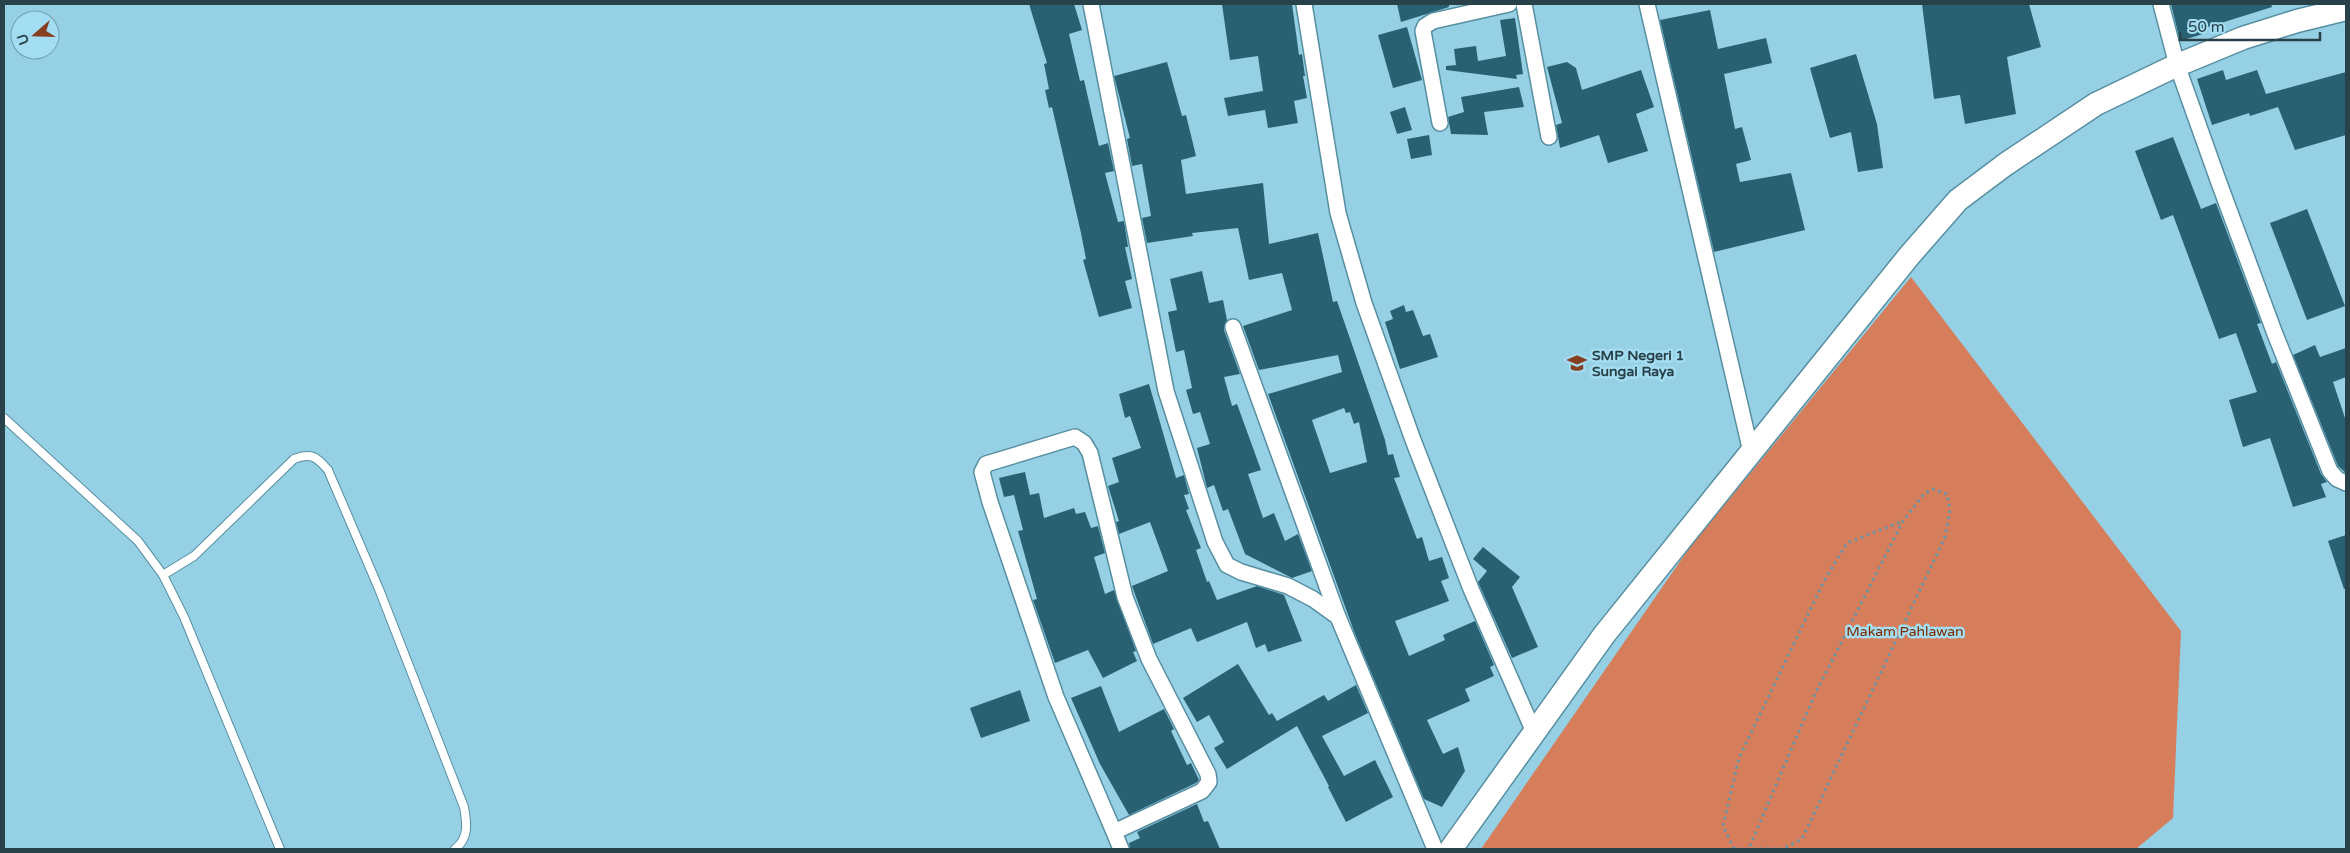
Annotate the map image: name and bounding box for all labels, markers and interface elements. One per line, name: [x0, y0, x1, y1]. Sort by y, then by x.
north arrow: [10, 10, 60, 60]
scale bar: [2180, 10, 2320, 42]
text: 50 m: [2188, 18, 2225, 36]
text: U: [13, 31, 33, 47]
place label: SMP Negeri 1 Sungai Raya: [1592, 347, 1684, 380]
school or university icon: SMP Negeri 1 Sungai Raya: [1566, 352, 1588, 374]
park label: Makam Pahlawan: [1846, 623, 1964, 640]

